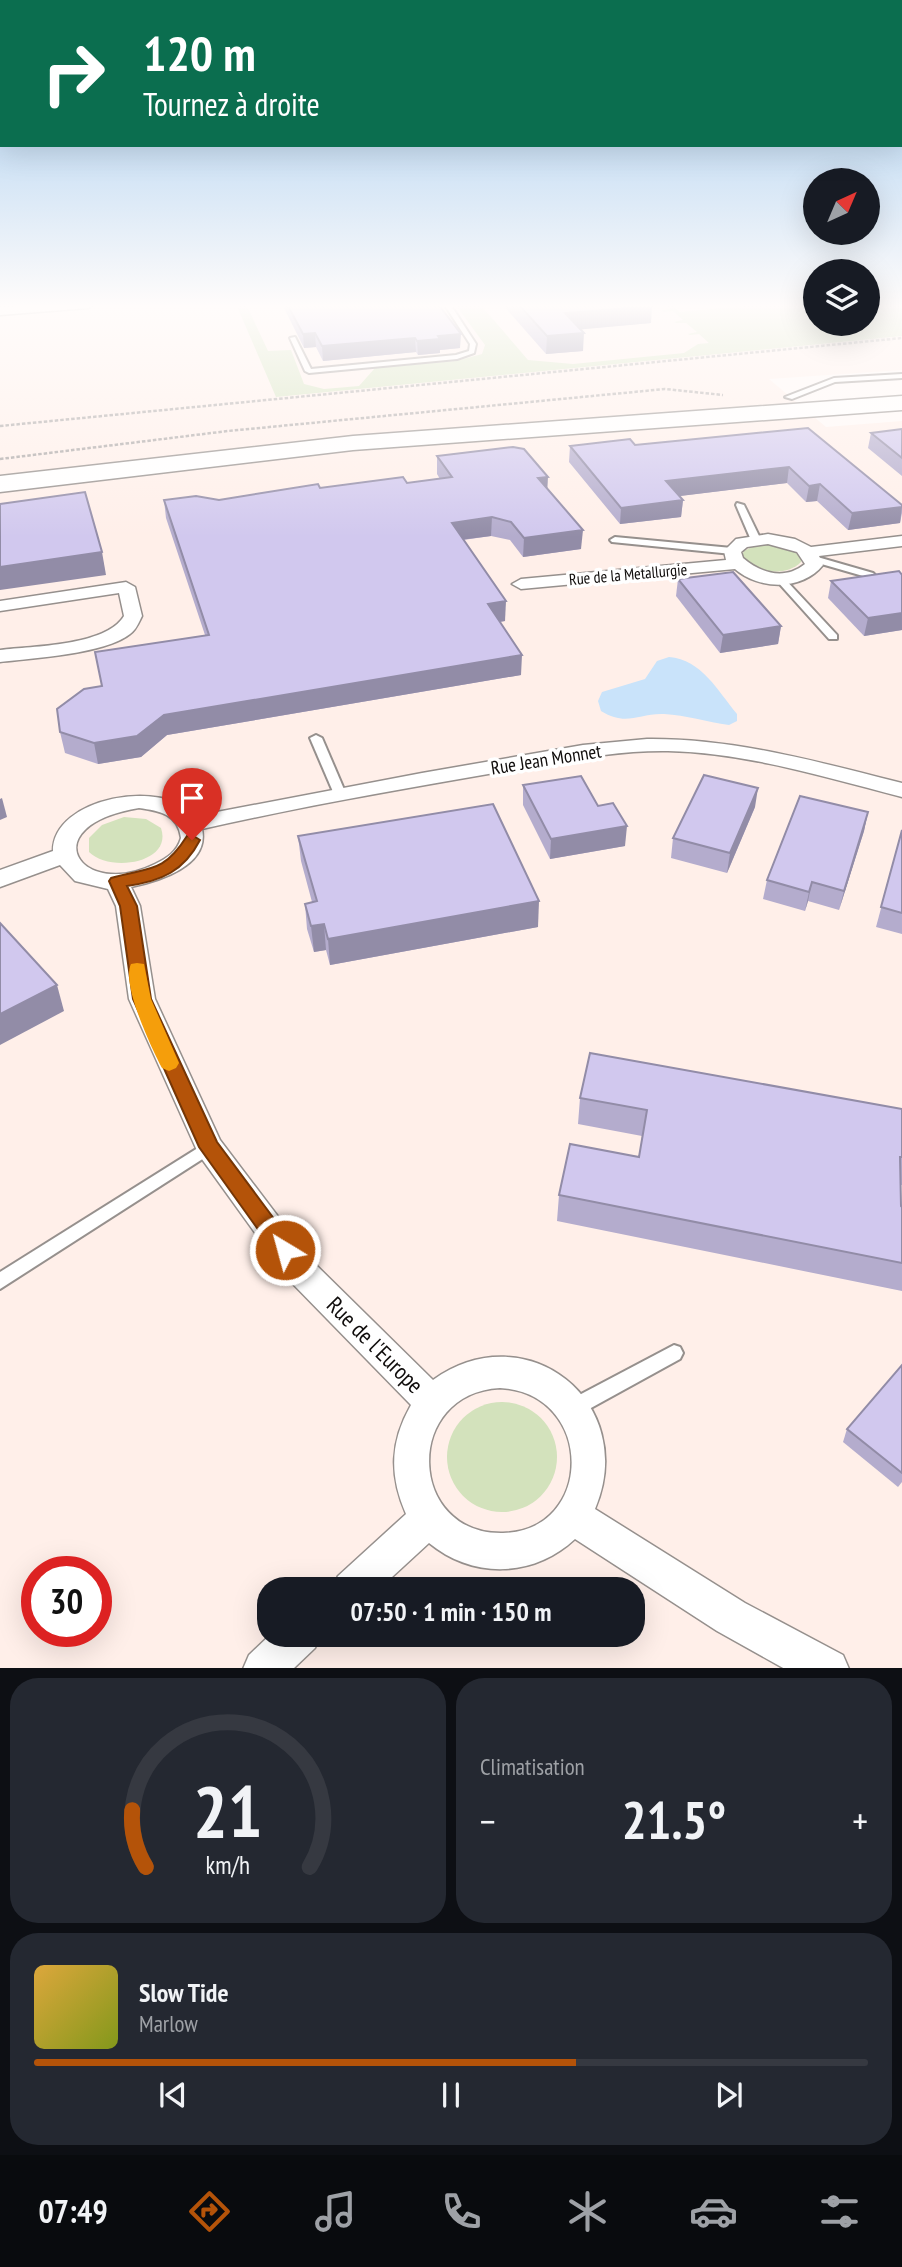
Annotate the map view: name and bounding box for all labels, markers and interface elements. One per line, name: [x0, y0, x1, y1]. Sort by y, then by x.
text: 120 m: [143, 21, 256, 85]
icon: right: [28, 28, 119, 119]
text: Tournez à droite: [143, 83, 320, 125]
north arrow: [803, 168, 880, 245]
map controls: [803, 168, 880, 336]
button: layers: [803, 259, 880, 336]
street label: Rue de la Metallurgie: [568, 559, 688, 589]
street label: Rue Jean Monnet: [489, 738, 604, 780]
pin: [162, 768, 222, 840]
icon: arrive: [173, 779, 211, 817]
position arrow: [248, 1213, 322, 1287]
street label: Rue de l'Europe: [321, 1290, 430, 1399]
speed limit sign: 30: [21, 1556, 112, 1647]
text: 07:50 · 1 min · 150 m: [351, 1595, 551, 1628]
text: Climatisation: [480, 1752, 585, 1781]
text: 21: [193, 1763, 263, 1857]
text: 21.5°: [622, 1786, 726, 1853]
text: −: [480, 1796, 496, 1845]
text: +: [852, 1796, 868, 1845]
text: km/h: [206, 1848, 250, 1880]
text: Slow Tide: [139, 1976, 229, 2009]
text: Marlow: [139, 2009, 198, 2038]
icon: previous: [154, 2076, 192, 2114]
icon: pause: [432, 2076, 470, 2114]
icon: next: [710, 2076, 748, 2114]
icon: directions: [185, 2187, 234, 2236]
icon: music: [311, 2187, 360, 2236]
icon: phone: [437, 2187, 486, 2236]
icon: climate: [563, 2187, 612, 2236]
icon: car: [689, 2187, 738, 2236]
icon: filters: [815, 2187, 864, 2236]
text: 07:49: [38, 2190, 108, 2232]

